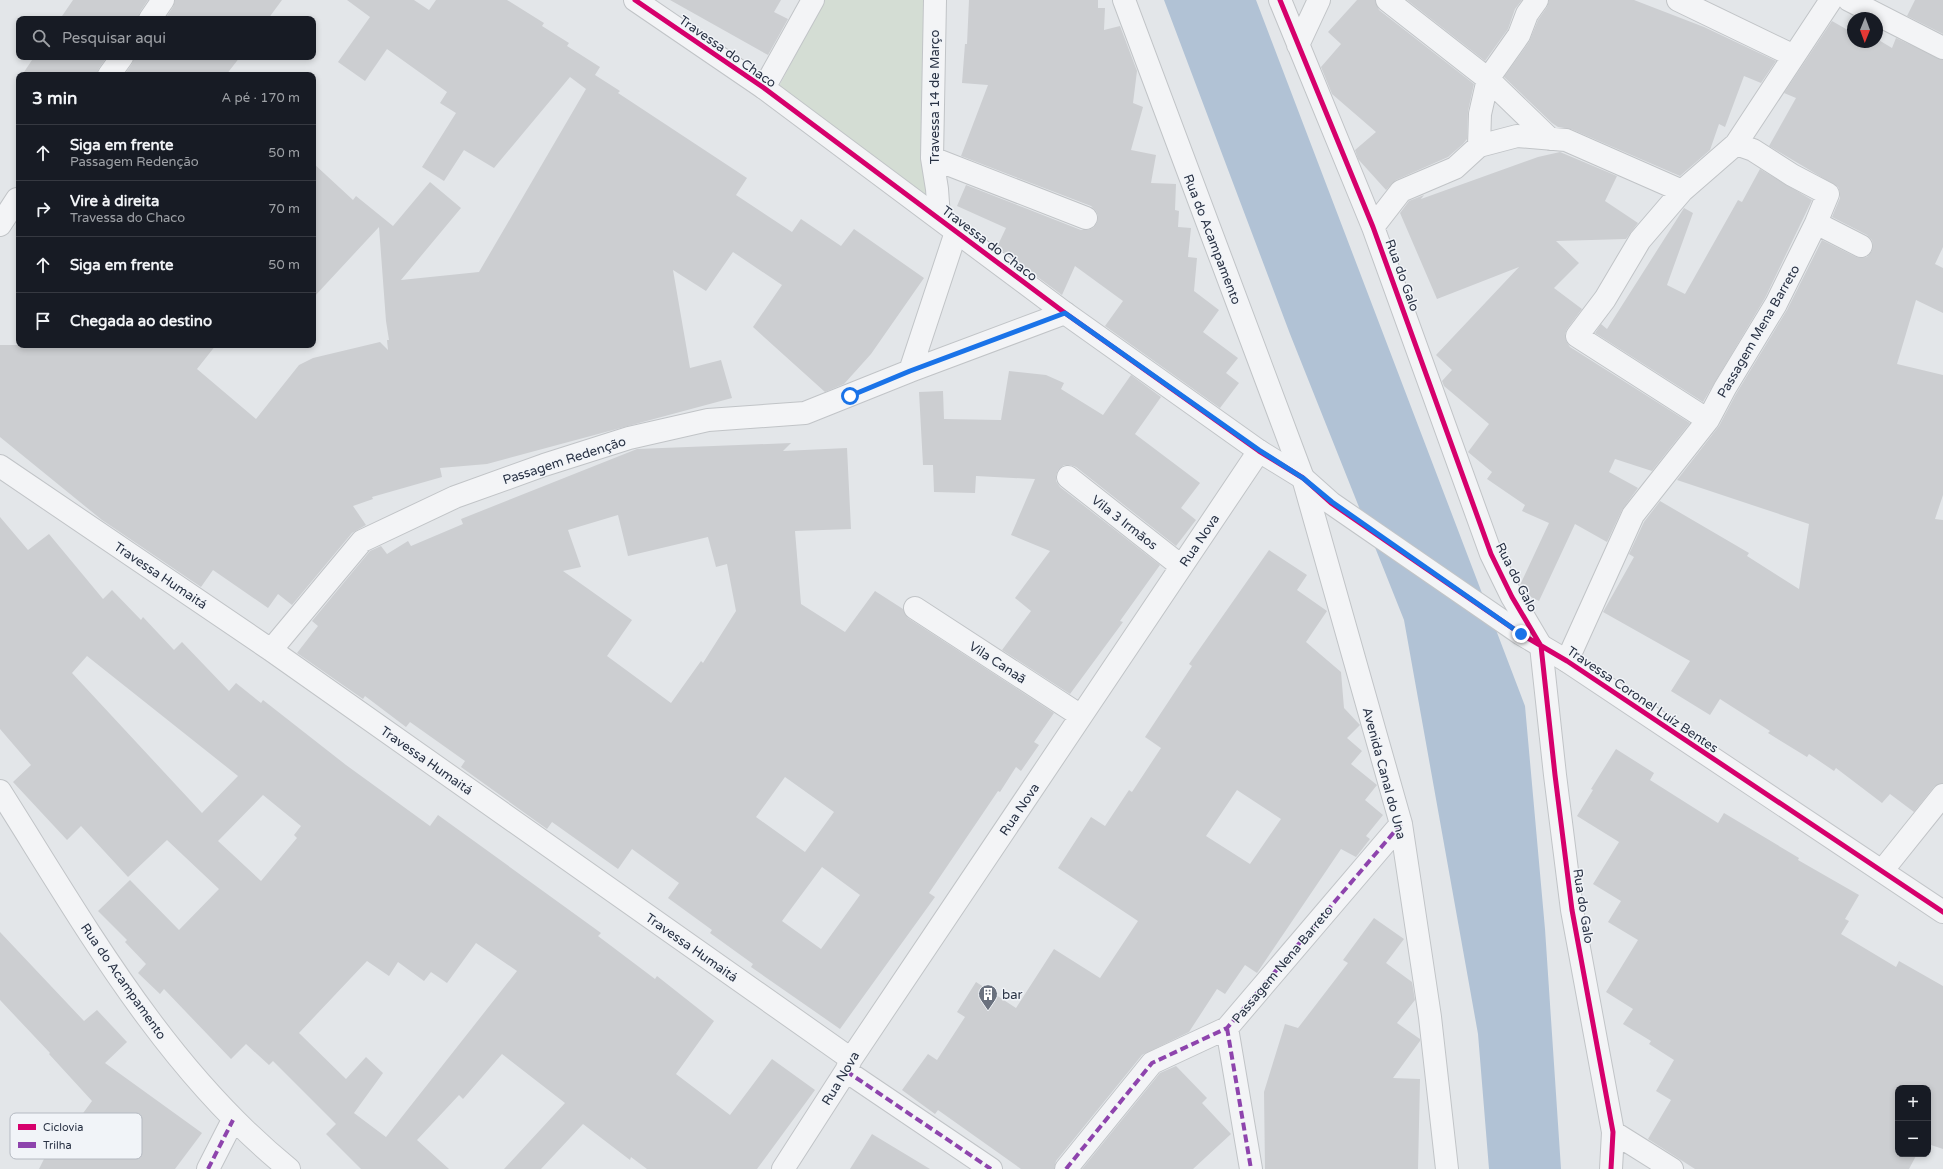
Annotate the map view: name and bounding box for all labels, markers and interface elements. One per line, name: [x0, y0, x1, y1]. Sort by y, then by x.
street label: Travessa do Chaco: [676, 12, 779, 91]
north arrow: [1847, 12, 1883, 48]
search box: [16, 16, 316, 60]
icon: search: [30, 27, 52, 49]
text: Pesquisar aqui: [62, 29, 166, 47]
street label: Travessa 14 de Março: [927, 30, 943, 164]
text: 3 min: [32, 88, 77, 109]
text: A pé · 170 m: [221, 90, 300, 106]
text: Siga em frente: [70, 136, 174, 154]
icon: ahead: [32, 142, 54, 164]
text: 50 m: [268, 145, 300, 161]
text: Passagem Redenção: [70, 154, 199, 170]
street label: Rua do Acampamento: [1180, 172, 1244, 307]
text: Vire à direita: [70, 192, 159, 210]
icon: right: [32, 198, 54, 220]
text: 70 m: [268, 201, 300, 217]
street label: Travessa do Chaco: [939, 203, 1040, 285]
text: Travessa do Chaco: [70, 210, 185, 226]
street label: Rua do Galo: [1382, 237, 1423, 314]
icon: ahead: [32, 254, 54, 276]
text: Siga em frente: [70, 256, 174, 274]
text: 50 m: [268, 257, 300, 273]
street label: Passagem Mena Barreto: [1714, 262, 1804, 401]
icon: arrive: [32, 310, 54, 332]
text: Chegada ao destino: [70, 312, 212, 330]
route start: [841, 387, 859, 405]
street label: Passagem Redenção: [501, 433, 628, 488]
street label: Vila 3 Irmãos: [1088, 492, 1161, 554]
street label: Rua Nova: [1176, 511, 1223, 570]
street label: Travessa Humaitá: [111, 539, 210, 613]
street label: Rua do Galo: [1492, 540, 1540, 615]
route end: [1512, 625, 1530, 643]
street label: Vila Canaã: [966, 638, 1029, 687]
street label: Travessa Coronel Luíz Bentes: [1564, 643, 1721, 757]
street label: Avenida Canal do Una: [1359, 706, 1409, 841]
street label: Travessa Humaitá: [377, 723, 476, 799]
street label: Rua Nova: [996, 780, 1043, 839]
street label: Rua do Galo: [1569, 868, 1597, 945]
street label: Passagem Nena Barreto: [1229, 902, 1337, 1027]
street label: Travessa Humaitá: [642, 910, 741, 986]
street label: Rua do Acampamento: [77, 920, 169, 1043]
building icon: bar: [977, 983, 999, 1011]
place label: bar: [1002, 987, 1023, 1003]
street label: Rua Nova: [819, 1049, 863, 1108]
map controls: [1895, 1085, 1931, 1157]
button: +: [1895, 1085, 1931, 1121]
legend: [10, 1113, 142, 1159]
text: Ciclovia: [43, 1121, 83, 1134]
button: −: [1895, 1121, 1931, 1157]
text: Trilha: [43, 1139, 72, 1152]

